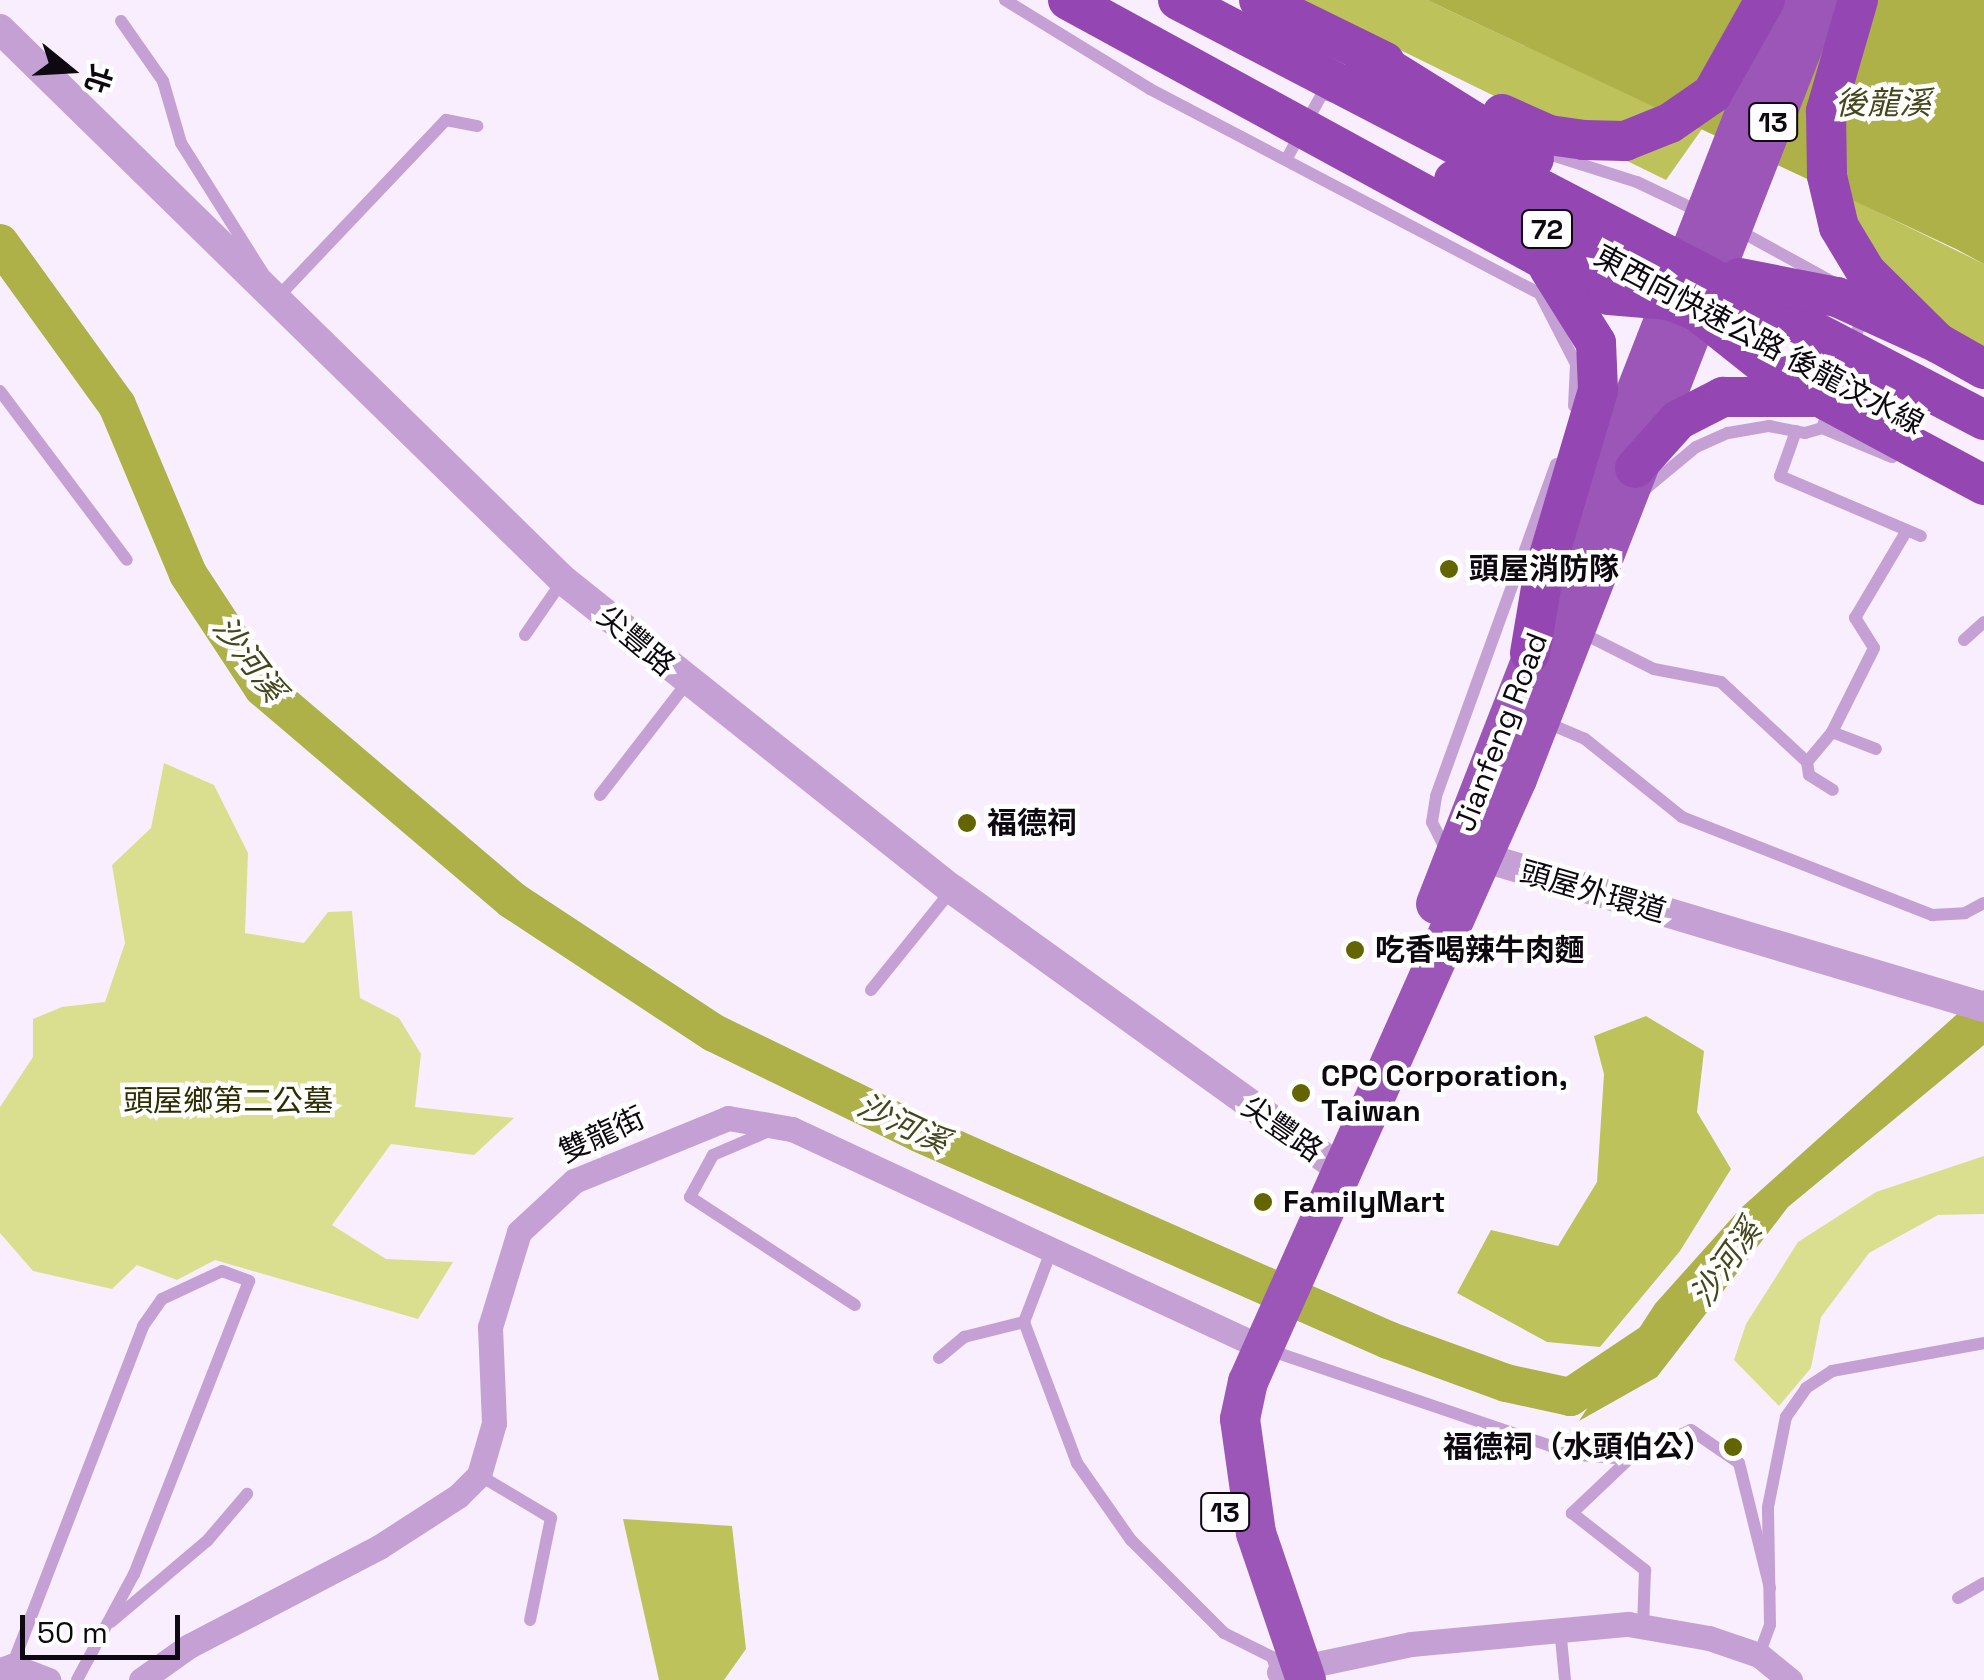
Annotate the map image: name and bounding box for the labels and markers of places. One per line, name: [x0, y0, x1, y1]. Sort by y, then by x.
place label: 頭屋消防隊: [1469, 551, 1619, 587]
marker: 頭屋消防隊: [1438, 558, 1460, 580]
place label: 福德祠: [987, 805, 1077, 841]
marker: 福德祠: [956, 812, 978, 834]
place label: 吃香喝辣牛肉麵: [1375, 932, 1585, 968]
marker: 吃香喝辣牛肉麵: [1344, 939, 1366, 961]
place label: CPC Corporation, Taiwan: [1321, 1058, 1568, 1128]
marker: CPC Corporation, Taiwan: [1290, 1082, 1312, 1104]
place label: FamilyMart: [1283, 1184, 1446, 1220]
marker: FamilyMart: [1252, 1191, 1274, 1213]
place label: 福德祠（水頭伯公）: [1443, 1429, 1713, 1465]
marker: 福德祠（水頭伯公）: [1722, 1436, 1744, 1458]

